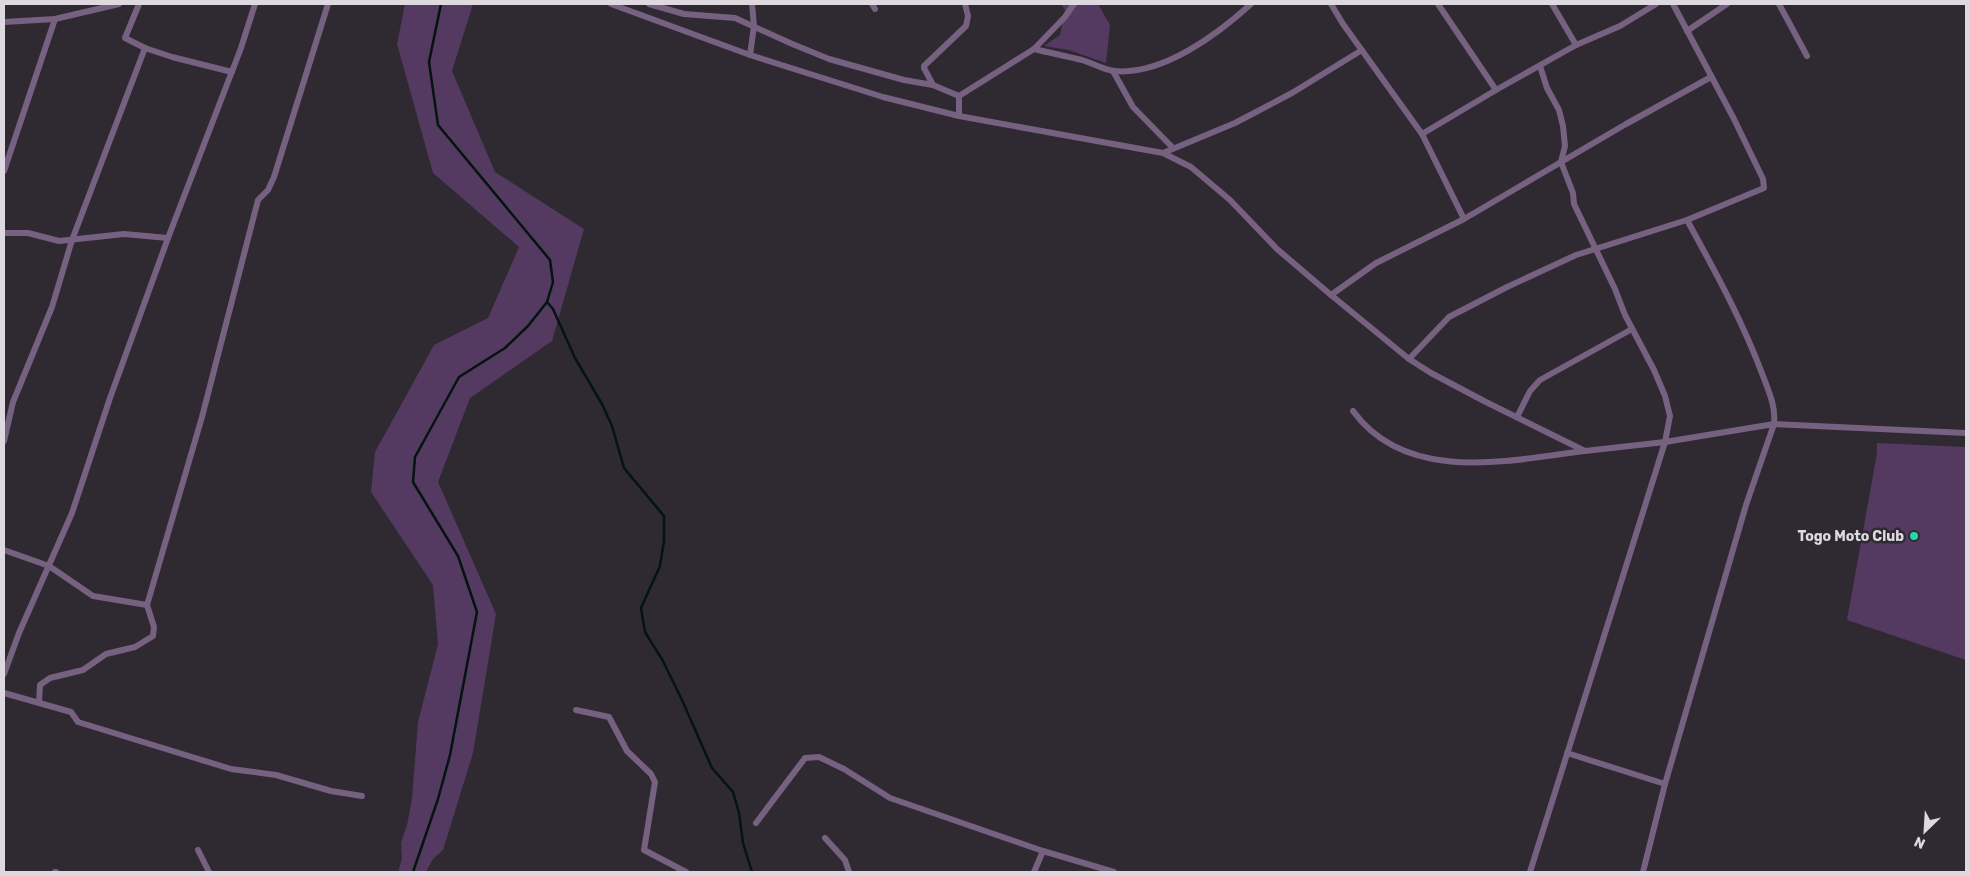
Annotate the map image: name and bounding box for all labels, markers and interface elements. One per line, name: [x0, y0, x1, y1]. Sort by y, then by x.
place label: Togo Moto Club: [1798, 528, 1904, 545]
marker: Togo Moto Club: [1908, 530, 1920, 542]
north arrow: [1900, 806, 1950, 856]
text: N: [1912, 832, 1928, 852]

